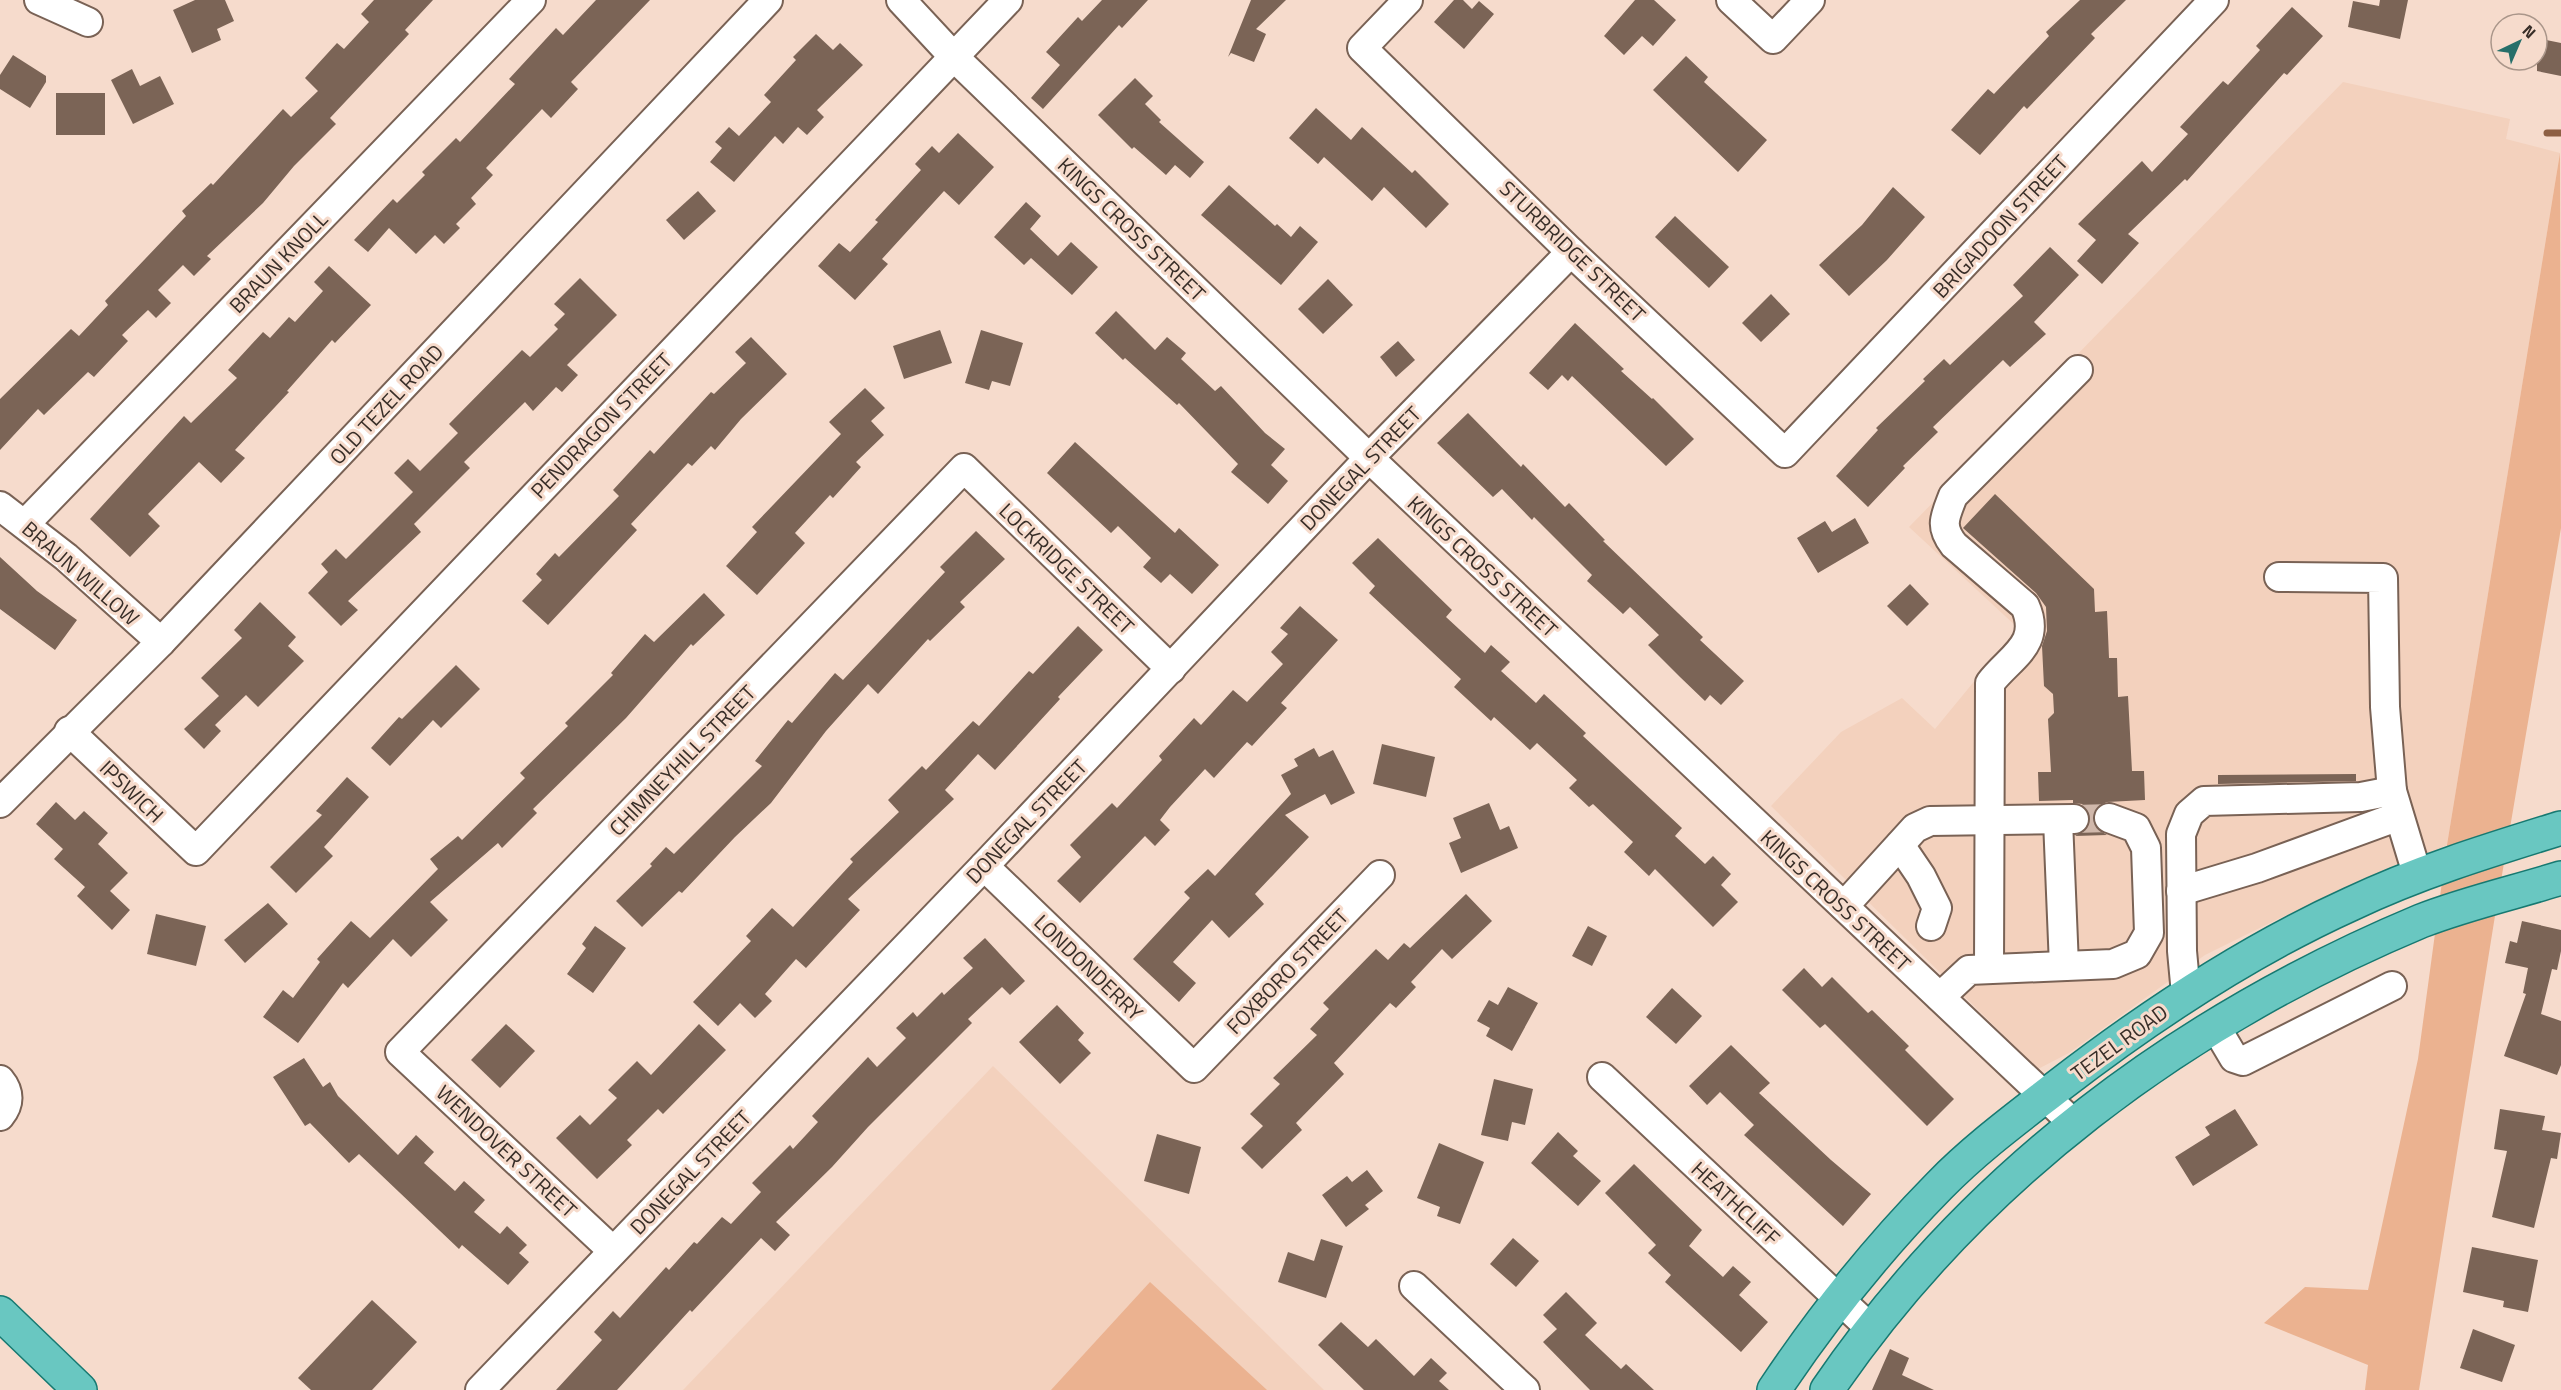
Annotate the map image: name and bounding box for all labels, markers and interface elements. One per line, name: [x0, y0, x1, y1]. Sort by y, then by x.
north arrow: [2489, 12, 2549, 72]
text: N: [2517, 19, 2542, 44]
street label: BRIGADOON STREET: [1925, 147, 2075, 305]
street label: KINGS CROSS STREET: [1051, 150, 1213, 308]
street label: STURBRIDGE STREET: [1493, 173, 1653, 329]
street label: BRAUN KNOLL: [221, 204, 335, 320]
street label: OLD TEZEL ROAD: [321, 336, 451, 472]
street label: PENDRAGON STREET: [523, 345, 679, 505]
street label: DONEGAL STREET: [1292, 398, 1428, 538]
street label: KINGS CROSS STREET: [1401, 488, 1565, 644]
street label: LOCKRIDGE STREET: [992, 495, 1142, 641]
street label: BRAUN WILLOW: [15, 513, 147, 633]
street label: CHIMNEYHILL STREET: [601, 677, 763, 843]
street label: DONEGAL STREET: [958, 751, 1094, 891]
street label: IPSWICH: [93, 752, 171, 830]
street label: KINGS CROSS STREET: [1754, 822, 1918, 978]
street label: FOXBORO STREET: [1219, 901, 1355, 1041]
street label: LONDONDERRY: [1027, 906, 1151, 1028]
street label: TEZEL ROAD: [2064, 996, 2174, 1088]
street label: WENDOVER STREET: [429, 1077, 585, 1225]
street label: DONEGAL STREET: [622, 1102, 758, 1242]
street label: HEATHCLIFF: [1684, 1153, 1788, 1253]

